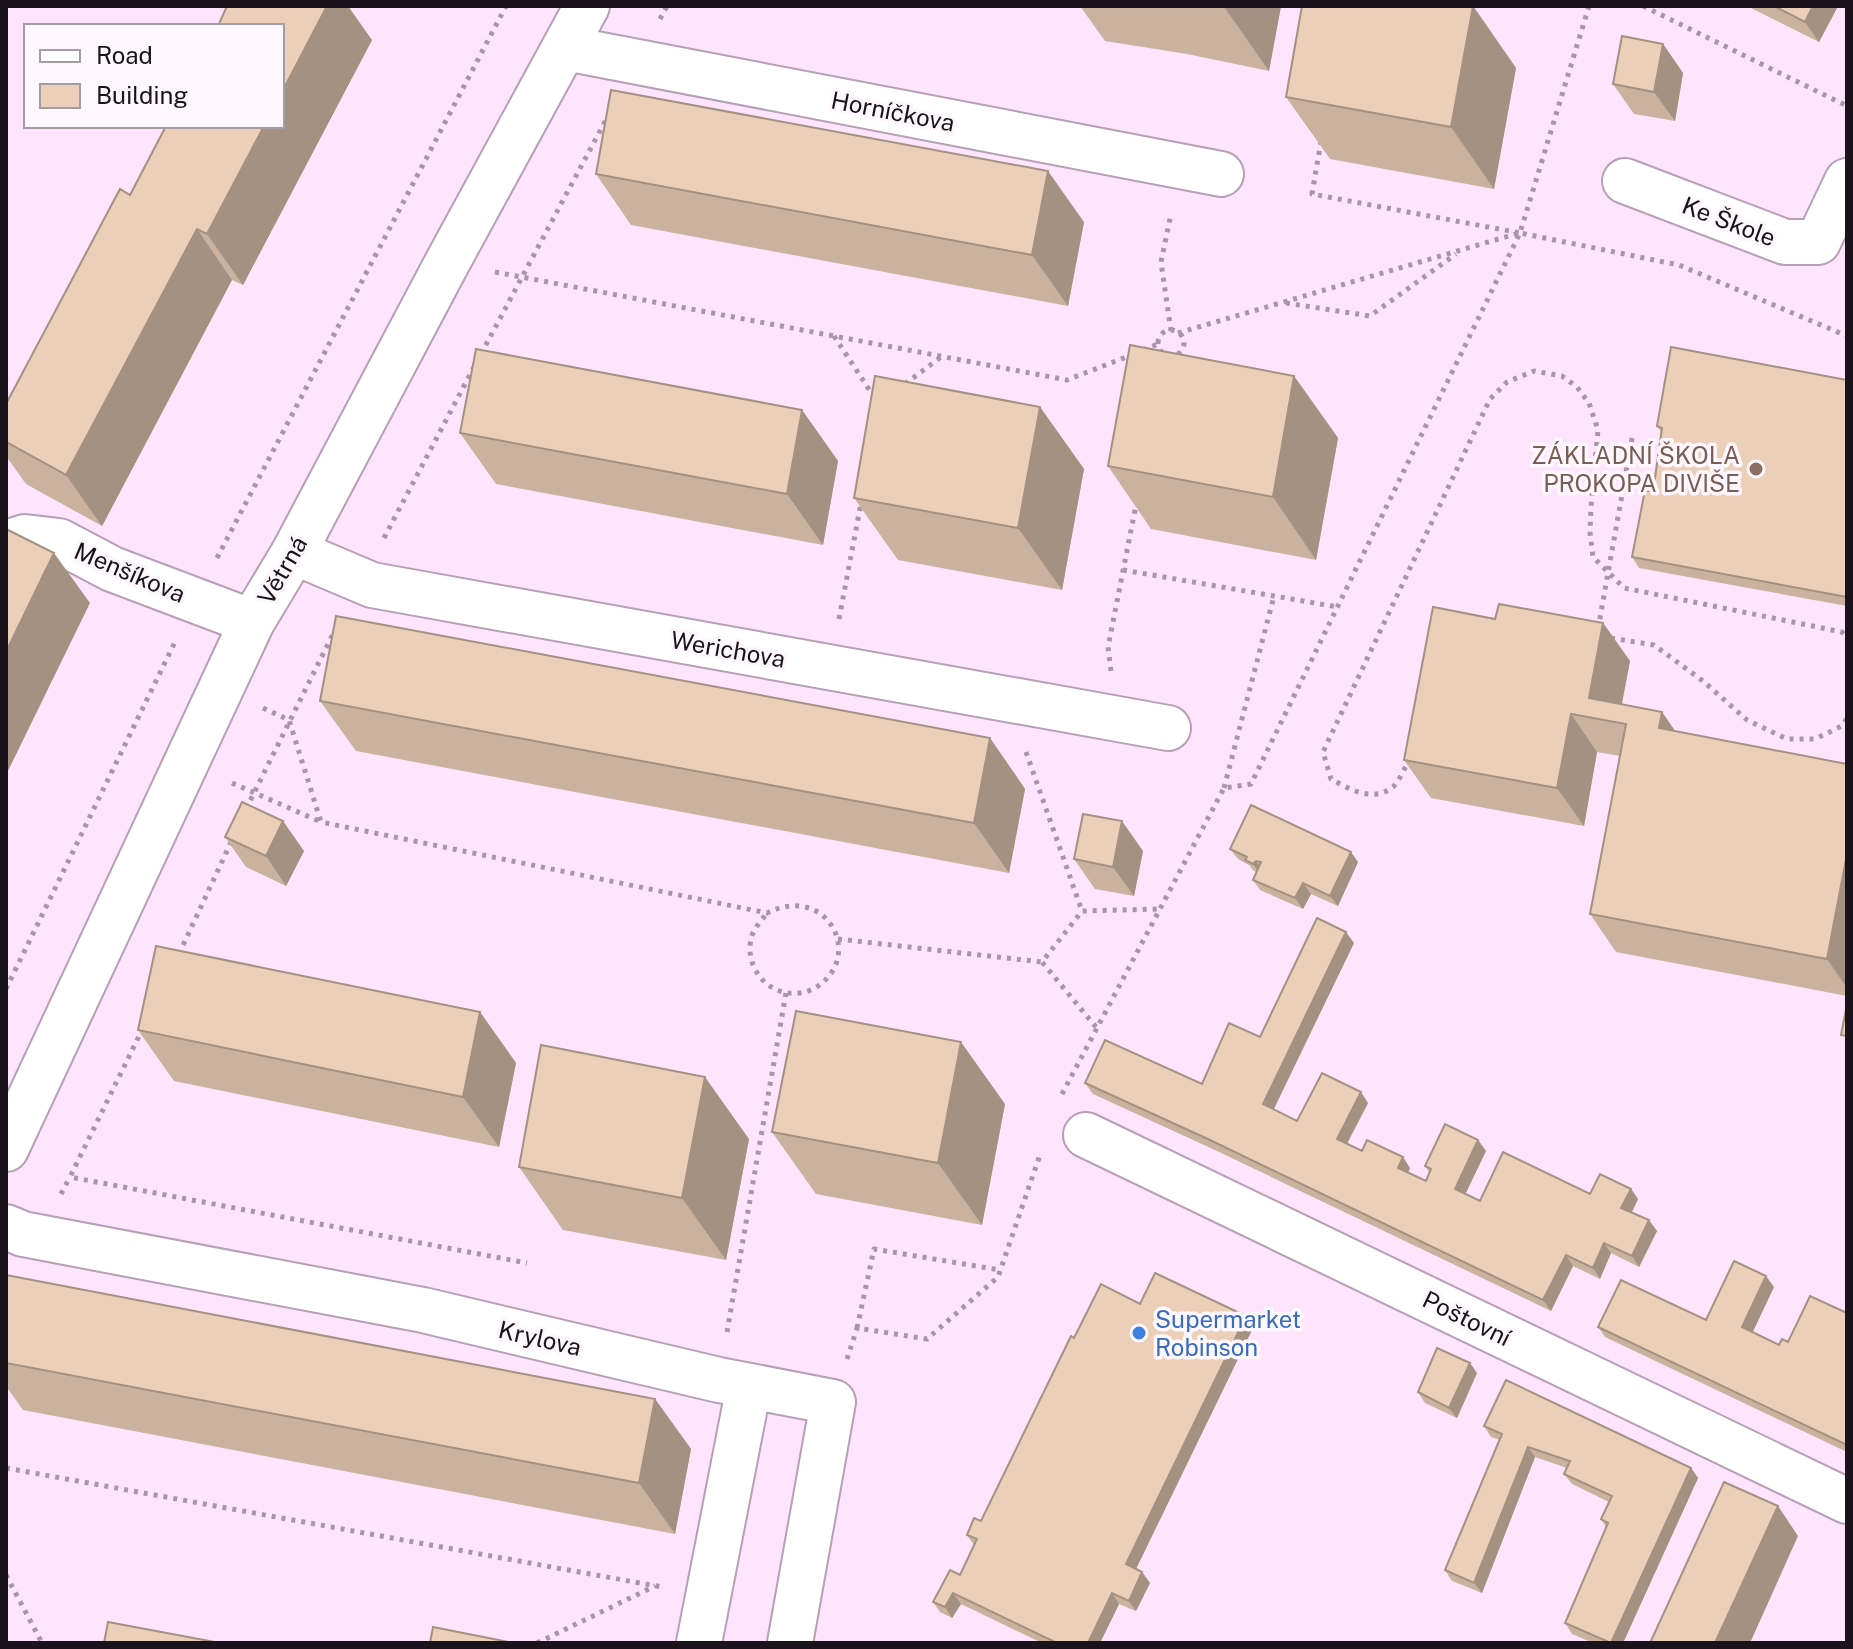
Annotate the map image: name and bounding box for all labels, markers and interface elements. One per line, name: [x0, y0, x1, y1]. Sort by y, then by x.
legend: [24, 24, 284, 128]
text: Road: [96, 41, 153, 69]
text: Building: [96, 81, 188, 109]
street label: Horníčkova: [829, 85, 957, 137]
street label: Ke Škole: [1678, 190, 1780, 252]
place label: ZÁKLADNÍ ŠKOLA PROKOPA DIVIŠE: [1531, 441, 1740, 497]
marker: ZÁKLADNÍ ŠKOLA PROKOPA DIVIŠE: [1747, 460, 1765, 478]
street label: Větrná: [251, 531, 313, 609]
street label: Menšíkova: [70, 536, 190, 608]
street label: Werichova: [669, 625, 787, 673]
street label: Poštovní: [1418, 1285, 1517, 1352]
place label: Supermarket Robinson: [1155, 1305, 1301, 1361]
street label: Krylova: [496, 1315, 584, 1361]
marker: Supermarket Robinson: [1130, 1324, 1148, 1342]

